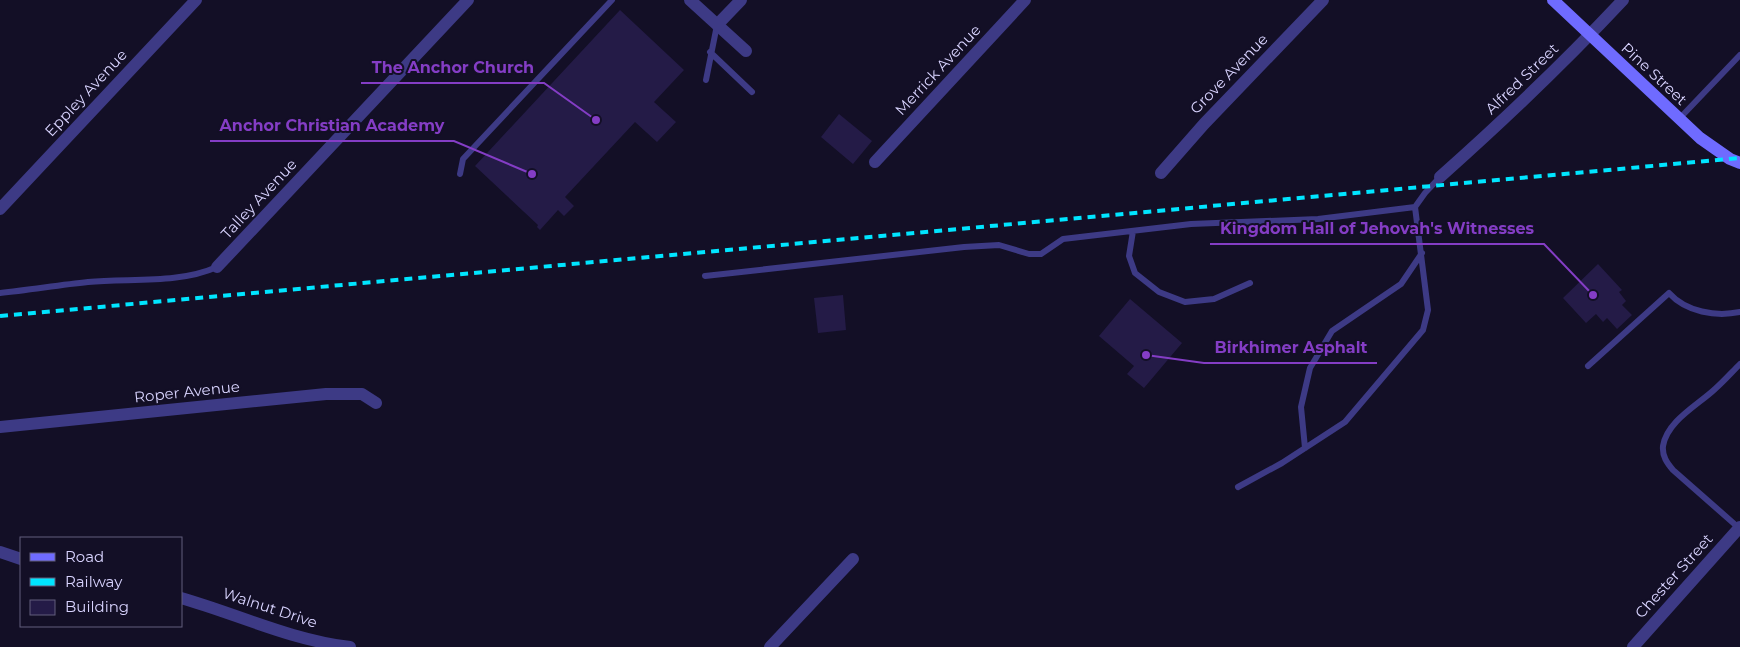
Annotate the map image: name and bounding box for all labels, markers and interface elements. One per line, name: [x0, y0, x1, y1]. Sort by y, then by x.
street label: Merrick Avenue: [891, 20, 985, 119]
street label: Grove Avenue: [1186, 30, 1272, 118]
street label: Pine Street: [1617, 38, 1691, 109]
street label: Alfred Street: [1481, 39, 1562, 118]
street label: Eppley Avenue: [40, 45, 131, 140]
callout: The Anchor Church: [361, 52, 544, 83]
text: The Anchor Church: [372, 58, 534, 77]
callout: Anchor Christian Academy: [210, 110, 454, 141]
text: Anchor Christian Academy: [219, 116, 445, 135]
street label: Talley Avenue: [217, 155, 301, 243]
callout: Kingdom Hall of Jehovah's Witnesses: [1210, 213, 1544, 244]
text: Kingdom Hall of Jehovah's Witnesses: [1220, 219, 1535, 238]
callout: Birkhimer Asphalt: [1204, 332, 1377, 363]
text: Birkhimer Asphalt: [1214, 338, 1368, 357]
street label: Roper Avenue: [133, 377, 241, 406]
street label: Chester Street: [1631, 529, 1717, 622]
legend: [20, 537, 182, 627]
text: Road: [65, 547, 104, 566]
text: Railway: [65, 572, 123, 591]
street label: Walnut Drive: [220, 583, 320, 632]
text: Building: [65, 597, 129, 616]

